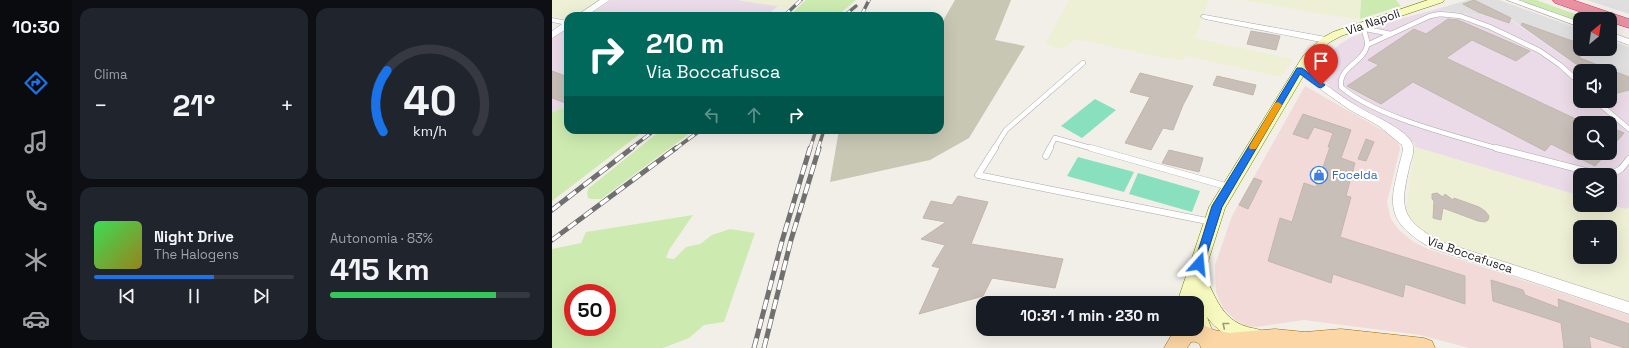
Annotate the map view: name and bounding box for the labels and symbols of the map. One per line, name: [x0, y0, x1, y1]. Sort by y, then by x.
street label: Via Napoli: [1344, 5, 1402, 39]
north arrow: [1573, 12, 1617, 56]
pin: [1304, 44, 1338, 85]
shop icon: Focelda: [1309, 165, 1329, 185]
place label: Focelda: [1332, 167, 1378, 183]
street label: Via Boccafusca: [1425, 233, 1515, 277]
position arrow: [1178, 243, 1220, 285]
speed limit sign: 50: [564, 284, 616, 336]
one-way arrow: [1223, 322, 1230, 329]

